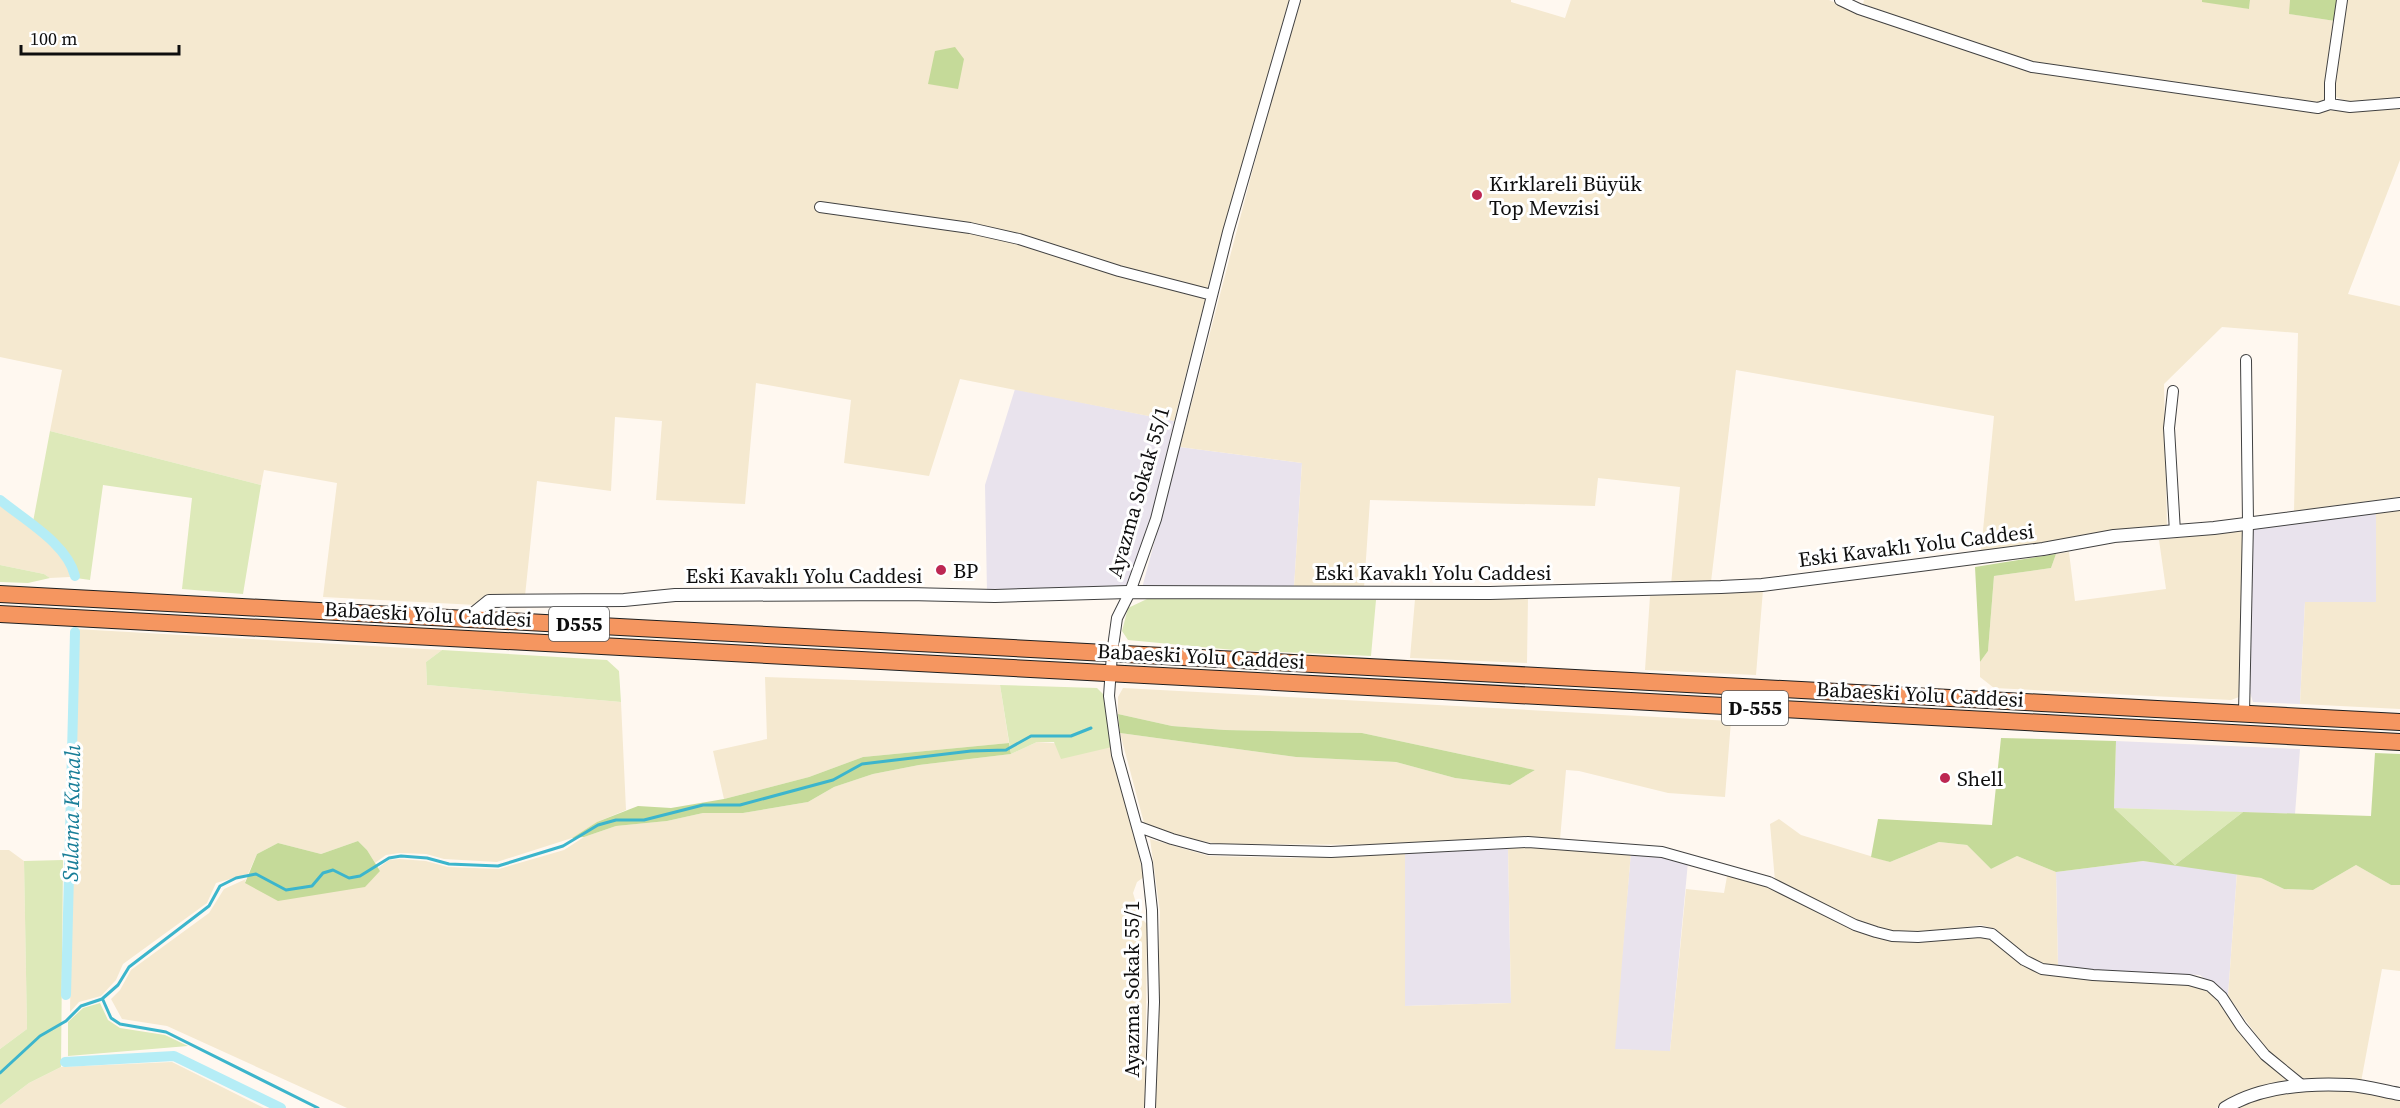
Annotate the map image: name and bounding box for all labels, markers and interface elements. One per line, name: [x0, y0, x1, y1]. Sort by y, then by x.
scale bar: [21, 18, 178, 56]
text: 100 m: [30, 26, 77, 51]
place label: Kırklareli Büyük Top Mevzisi: [1489, 169, 1642, 222]
marker: Kırklareli Büyük Top Mevzisi: [1470, 188, 1484, 202]
street label: Ayazma Sokak 55/1: [1100, 403, 1176, 581]
street label: Eski Kavaklı Yolu Caddesi: [1796, 516, 2036, 574]
place label: BP: [953, 556, 978, 585]
street label: Eski Kavaklı Yolu Caddesi: [1314, 558, 1552, 587]
street label: Eski Kavaklı Yolu Caddesi: [685, 561, 923, 590]
marker: BP: [934, 563, 948, 577]
street label: Babaeski Yolu Caddesi: [323, 594, 533, 634]
road number: D555: [549, 607, 609, 641]
street label: Babaeski Yolu Caddesi: [1096, 636, 1306, 676]
street label: Babaeski Yolu Caddesi: [1815, 674, 2025, 714]
road number: D-555: [1722, 691, 1788, 725]
water label: Sulama Kanalı: [55, 744, 87, 882]
place label: Shell: [1957, 764, 2003, 793]
marker: Shell: [1938, 771, 1952, 785]
street label: Ayazma Sokak 55/1: [1117, 900, 1146, 1078]

